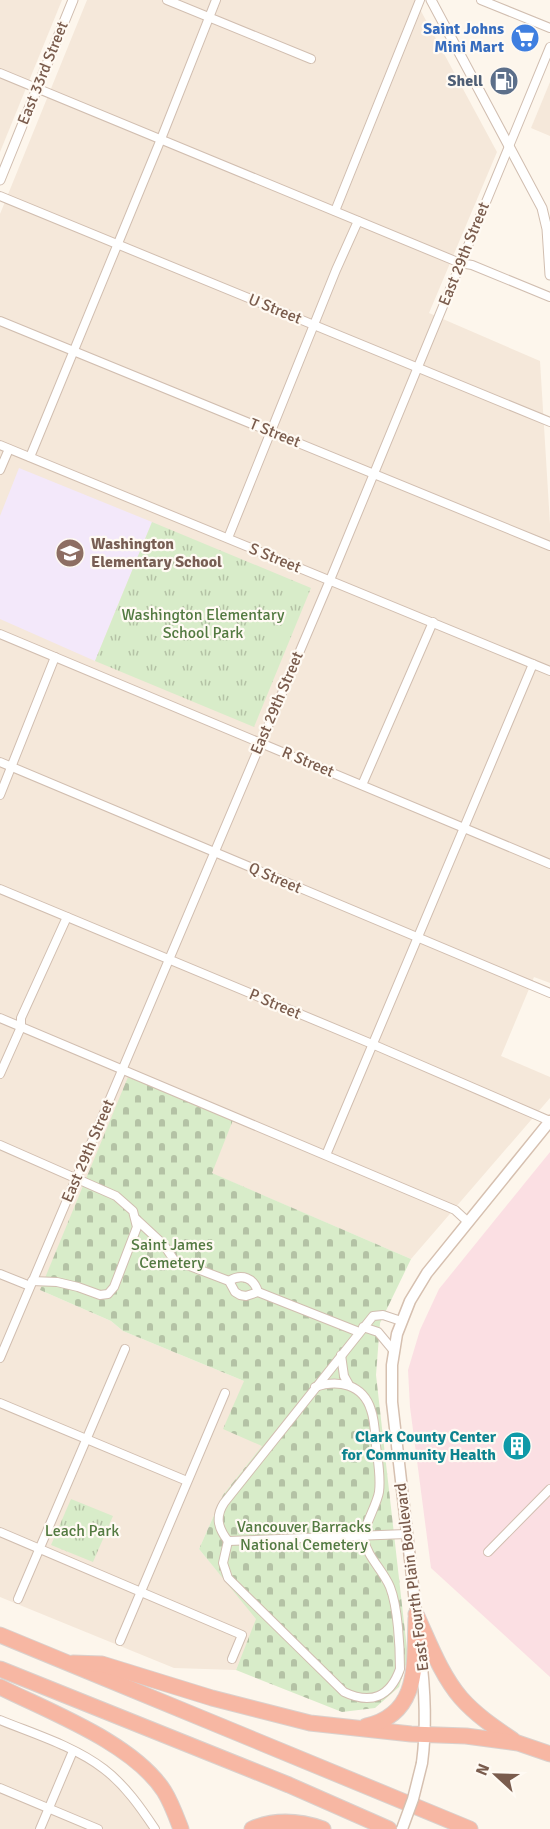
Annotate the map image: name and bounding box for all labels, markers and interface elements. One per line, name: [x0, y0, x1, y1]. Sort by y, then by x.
street label: East 33rd Street: [13, 18, 73, 128]
place label: Saint Johns Mini Mart: [423, 19, 504, 57]
supermarket icon: Saint Johns Mini Mart: [509, 22, 541, 54]
fuel station icon: Shell: [488, 65, 520, 97]
place label: Shell: [448, 71, 483, 91]
street label: East 29th Street: [434, 199, 494, 309]
street label: U Street: [245, 289, 305, 329]
street label: T Street: [247, 414, 304, 452]
place label: Washington Elementary School: [91, 534, 222, 572]
school or university icon: Washington Elementary School: [54, 537, 86, 569]
street label: S Street: [246, 539, 304, 578]
park label: Washington Elementary School Park: [122, 605, 285, 643]
street label: East 29th Street: [246, 648, 308, 758]
street label: R Street: [279, 742, 337, 782]
street label: Q Street: [245, 858, 305, 898]
street label: P Street: [246, 984, 304, 1024]
street label: East 29th Street: [57, 1096, 119, 1206]
park label: Saint James Cemetery: [131, 1235, 213, 1273]
place label: Clark County Center for Community Health: [341, 1427, 497, 1465]
building icon: Clark County Center for Community Health: [501, 1430, 533, 1462]
street label: East Fourth Plain Boulevard: [391, 1482, 433, 1672]
park label: Vancouver Barracks National Cemetery: [237, 1517, 371, 1555]
park label: Leach Park: [45, 1521, 119, 1541]
north arrow: [466, 1745, 526, 1805]
text: N: [472, 1761, 494, 1779]

